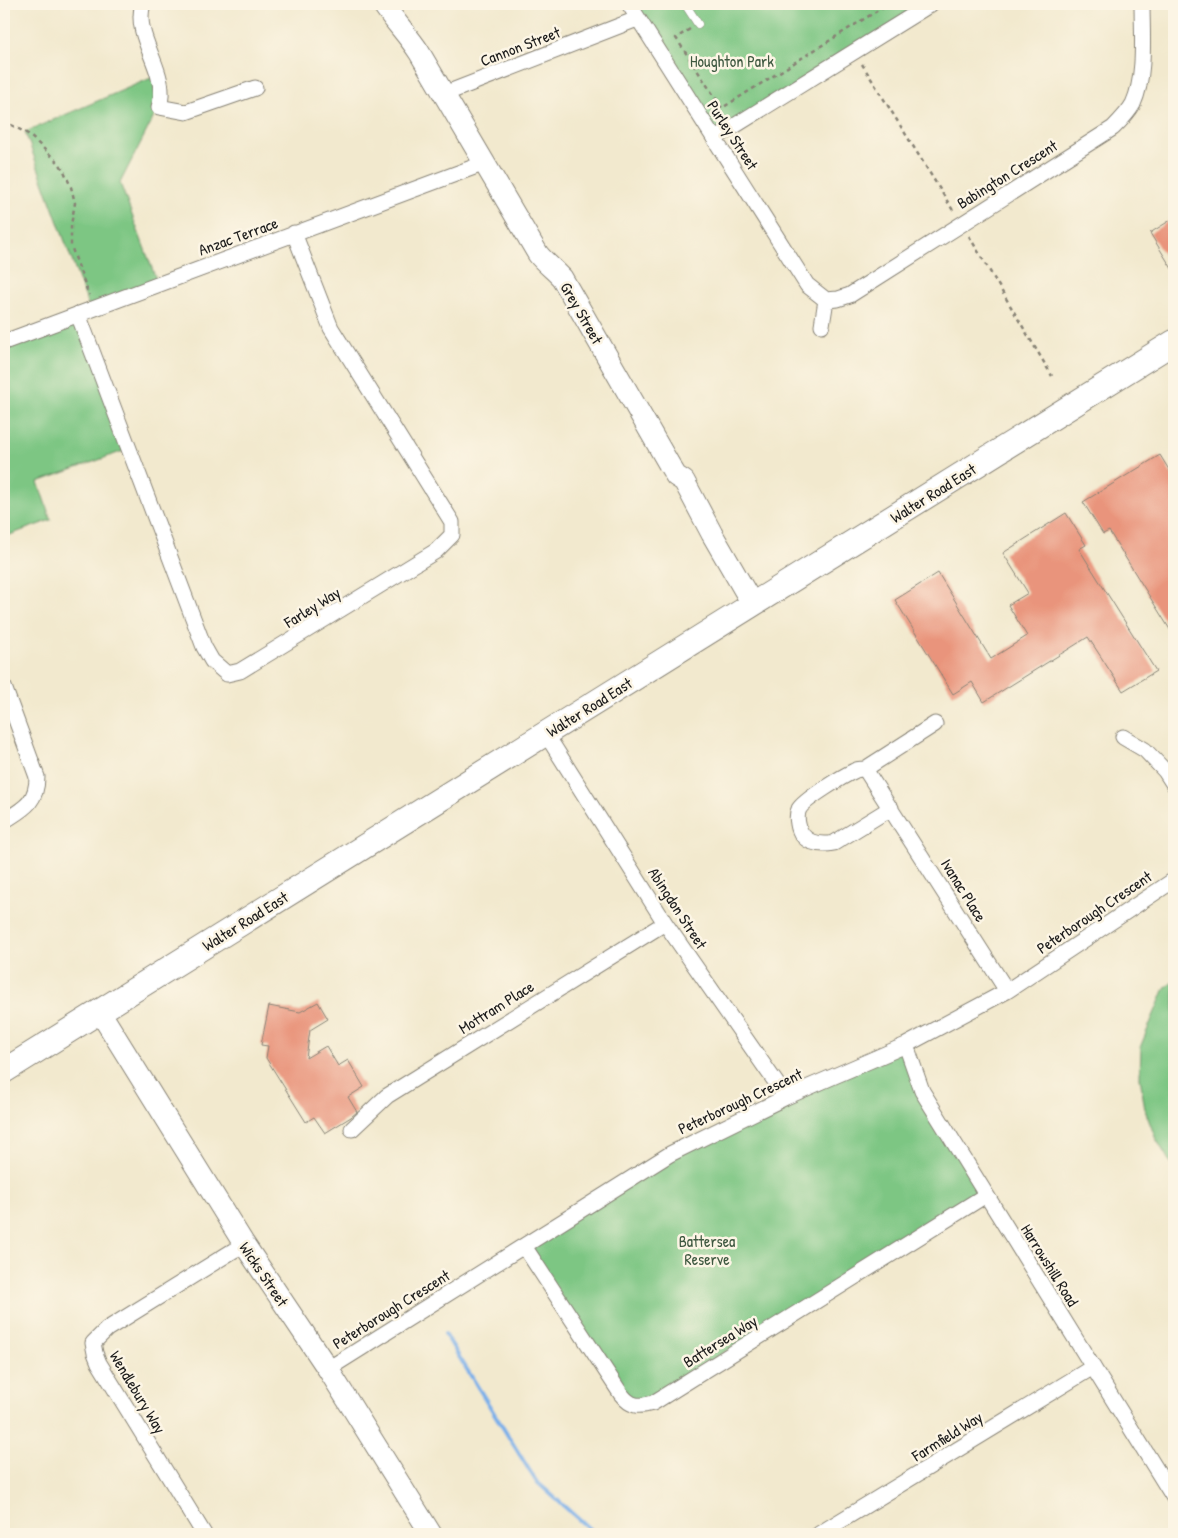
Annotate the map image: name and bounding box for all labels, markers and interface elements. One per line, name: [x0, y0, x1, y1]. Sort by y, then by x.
street label: Cannon Street: [477, 20, 564, 71]
park label: Houghton Park: [690, 50, 774, 72]
street label: Purley Street: [702, 96, 764, 174]
street label: Babington Crescent: [953, 134, 1062, 214]
street label: Anzac Terrace: [195, 211, 281, 261]
street label: Grey Street: [555, 278, 609, 348]
street label: Walter Road East: [886, 458, 980, 528]
street label: Farley Way: [279, 581, 344, 633]
street label: Walter Road East: [542, 672, 636, 742]
street label: Ivanac Place: [936, 854, 992, 926]
street label: Abingdon Street: [643, 863, 713, 953]
street label: Peterborough Crescent: [1032, 865, 1156, 959]
street label: Walter Road East: [198, 886, 292, 956]
street label: Mottram Place: [454, 975, 538, 1039]
street label: Peterborough Crescent: [674, 1062, 806, 1139]
street label: Harrowshill Road: [1016, 1220, 1084, 1310]
park label: Battersea Reserve: [679, 1230, 735, 1270]
street label: Wicks Street: [234, 1237, 294, 1311]
street label: Peterborough Crescent: [328, 1264, 454, 1354]
street label: Battersea Way: [679, 1309, 761, 1372]
street label: Wendlebury Way: [105, 1347, 171, 1438]
street label: Farmfield Way: [907, 1406, 987, 1467]

